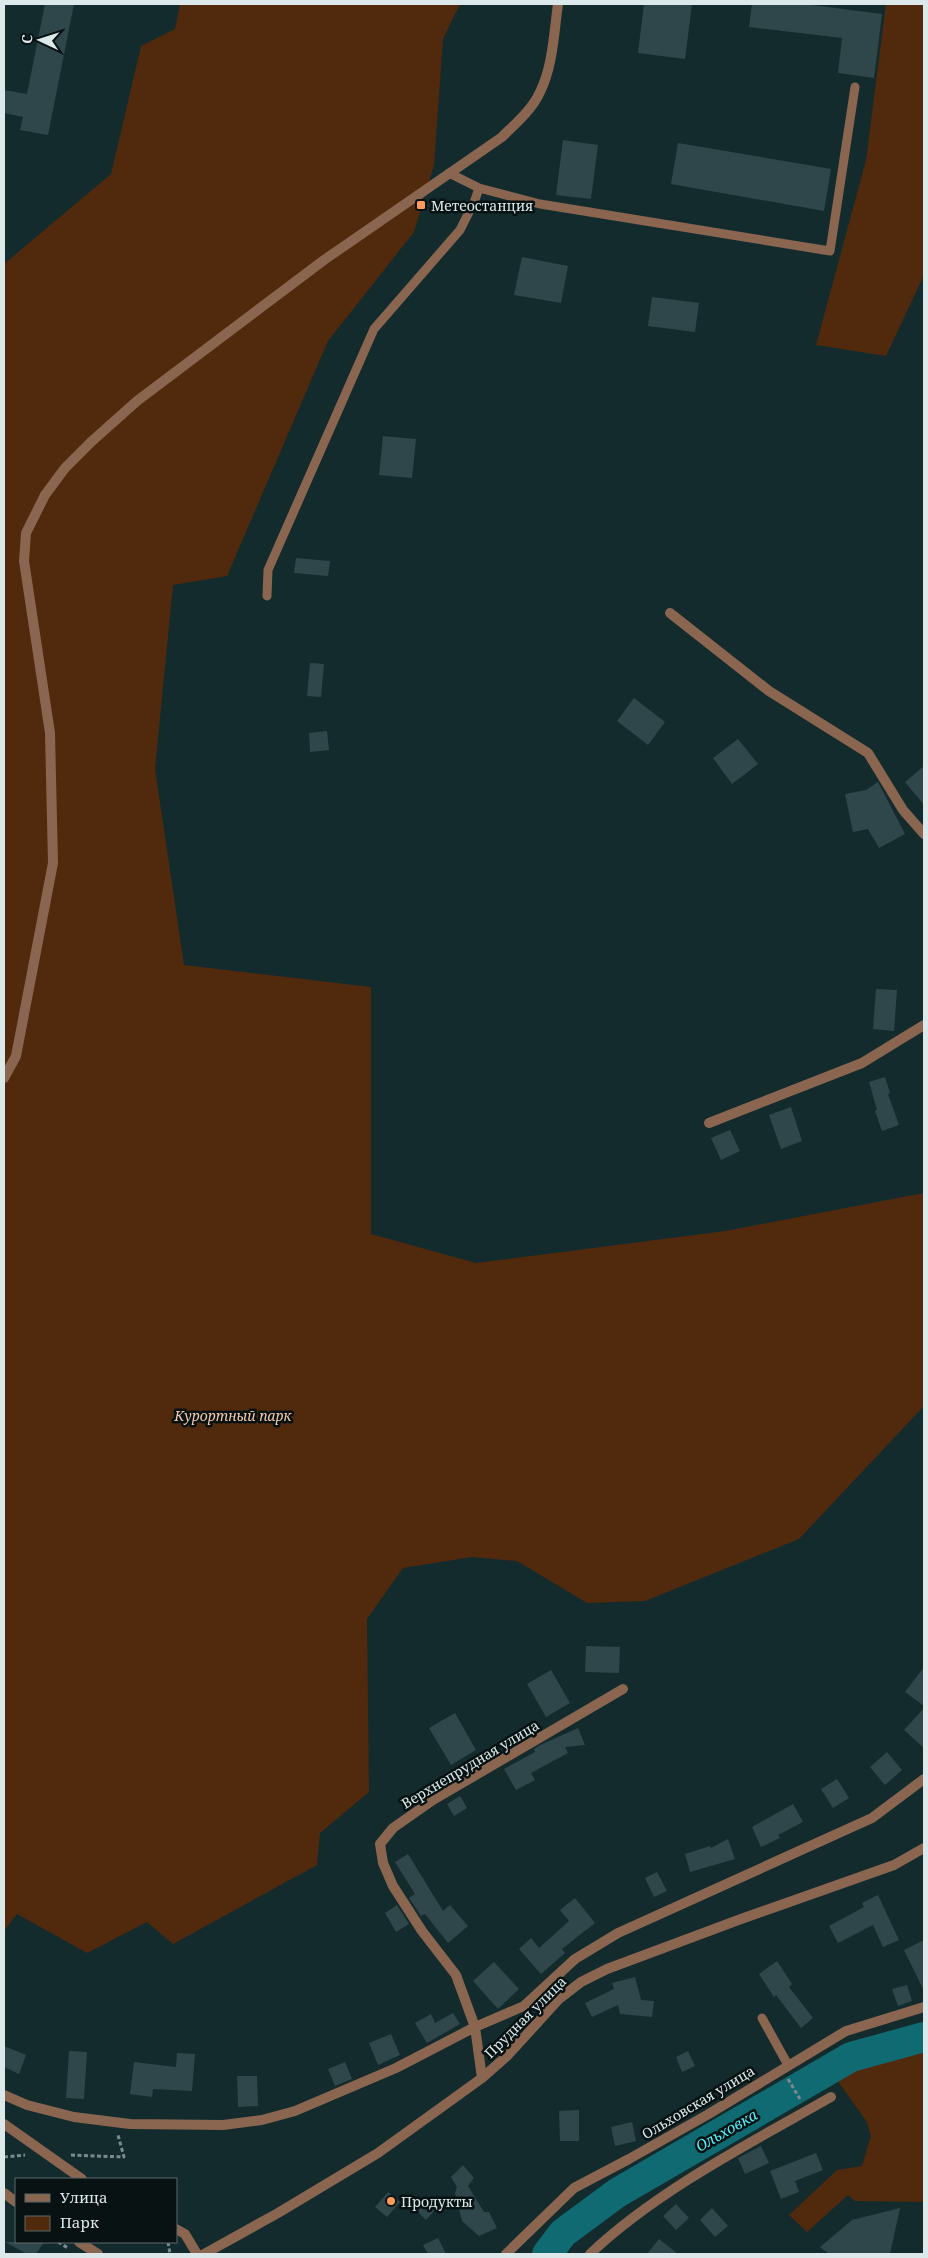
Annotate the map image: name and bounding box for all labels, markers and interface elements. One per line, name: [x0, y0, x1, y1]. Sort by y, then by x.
north arrow: [15, 15, 65, 65]
text: С: [17, 34, 36, 44]
place label: Метеостанция: [431, 196, 533, 215]
marker: Метеостанция: [415, 199, 427, 211]
park label: Курортный парк: [173, 1406, 293, 1425]
street label: Верхнепрудная улица: [398, 1715, 542, 1813]
street label: Прудная улица: [480, 1972, 570, 2062]
street label: Ольховская улица: [638, 2061, 758, 2143]
water label: Ольховка: [691, 2104, 761, 2156]
legend: [15, 2178, 178, 2243]
text: Улица: [60, 2187, 108, 2207]
place label: Продукты: [401, 2192, 473, 2211]
marker: Продукты: [385, 2195, 397, 2207]
text: Парк: [60, 2212, 99, 2232]

